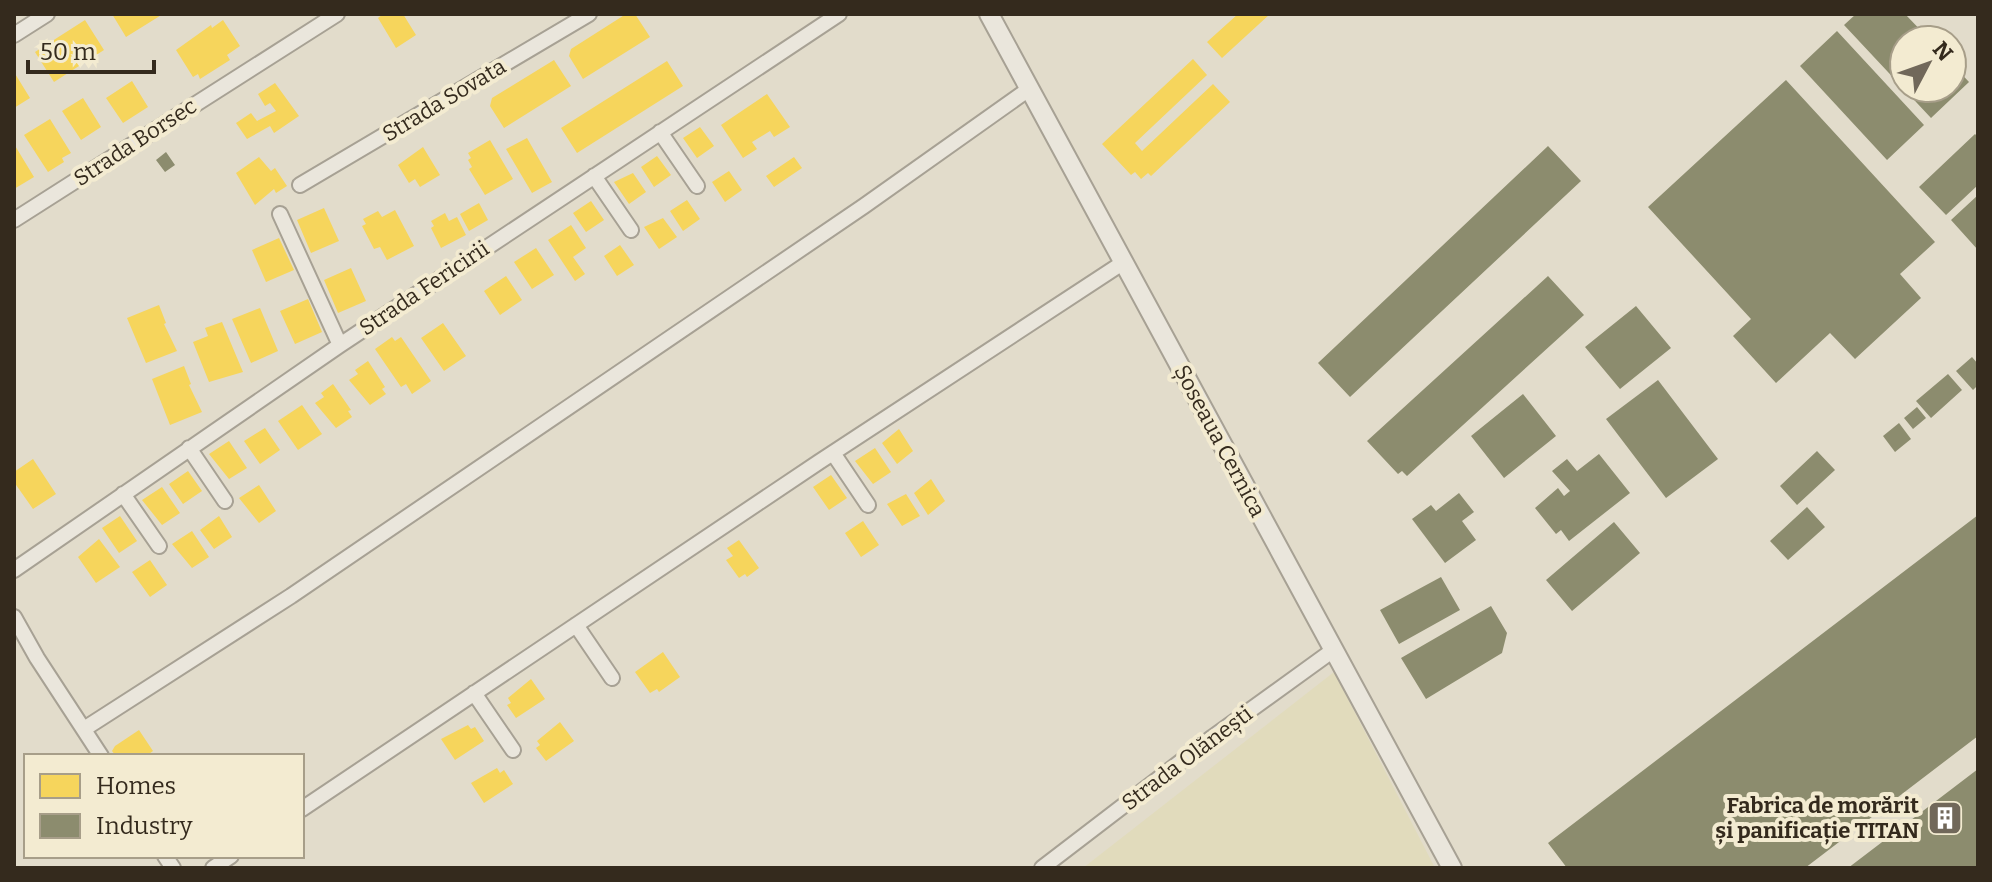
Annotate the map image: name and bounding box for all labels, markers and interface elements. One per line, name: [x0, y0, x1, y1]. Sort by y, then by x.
scale bar: [28, 24, 154, 74]
north arrow: [1888, 24, 1968, 104]
text: N: [1927, 36, 1958, 66]
text: 50 m: [40, 38, 96, 66]
street label: Strada Sovata: [377, 53, 511, 147]
street label: Strada Borsec: [69, 92, 201, 192]
street label: Strada Fericirii: [354, 234, 494, 341]
street label: Șoseaua Cernica: [1168, 360, 1272, 522]
street label: Strada Olănești: [1116, 700, 1259, 817]
legend: [24, 754, 304, 858]
text: Homes: [96, 772, 176, 800]
place label: Fabrica de morărit și panificație TITAN: [1715, 792, 1919, 845]
building icon: Fabrica de morărit și panificație TITAN: [1926, 799, 1964, 837]
text: Industry: [96, 812, 193, 840]

